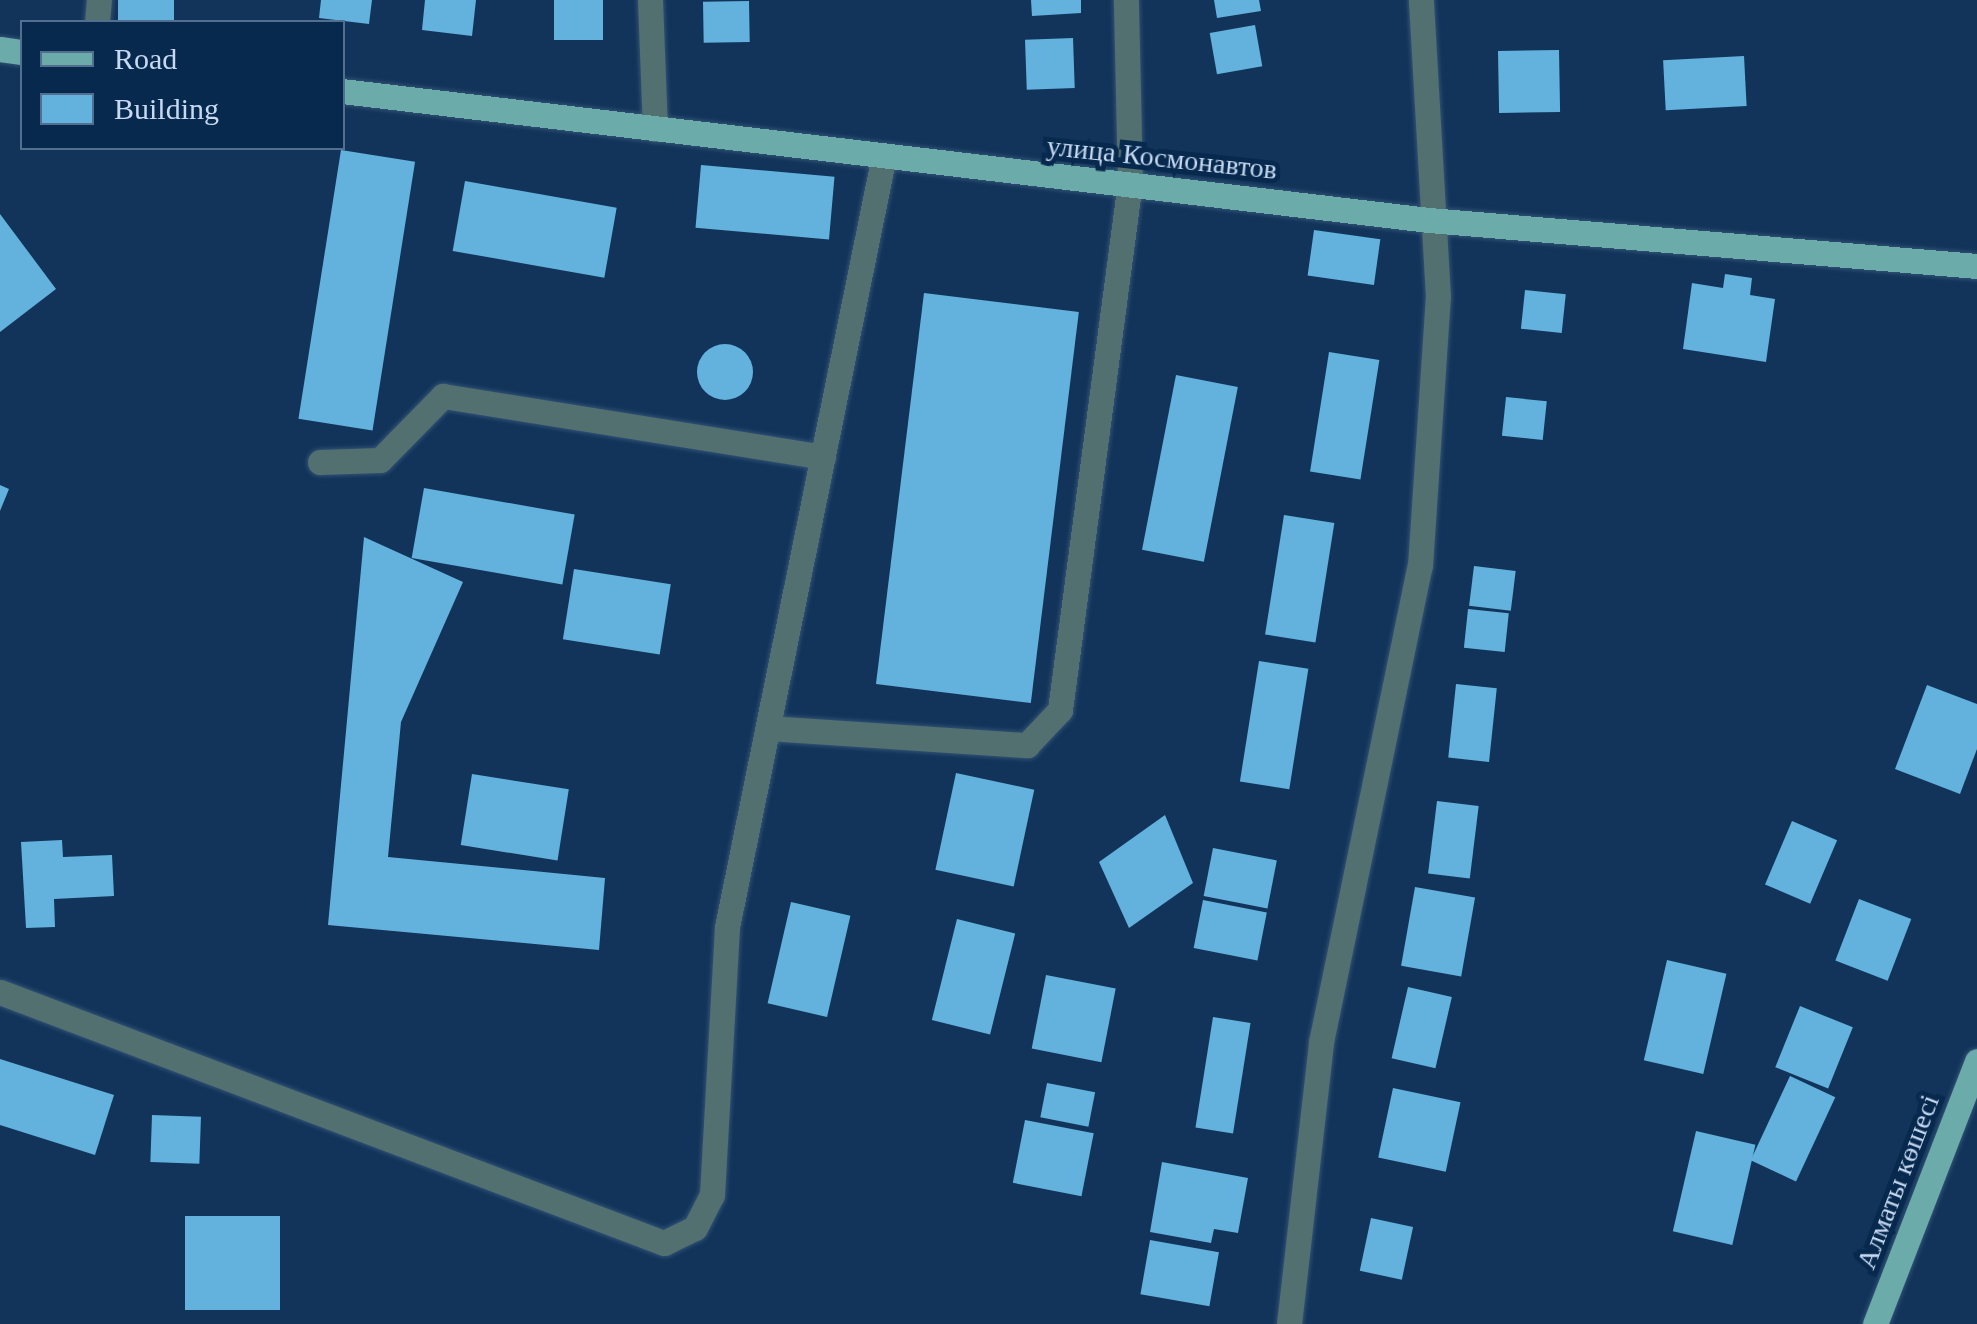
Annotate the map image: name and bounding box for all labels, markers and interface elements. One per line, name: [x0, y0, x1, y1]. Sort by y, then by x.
legend: [20, 20, 345, 150]
text: Road: [114, 42, 177, 75]
text: Building: [114, 92, 219, 125]
street label: улица Космонавтов: [1045, 129, 1279, 187]
street label: Алматы көшесі: [1849, 1090, 1947, 1274]

